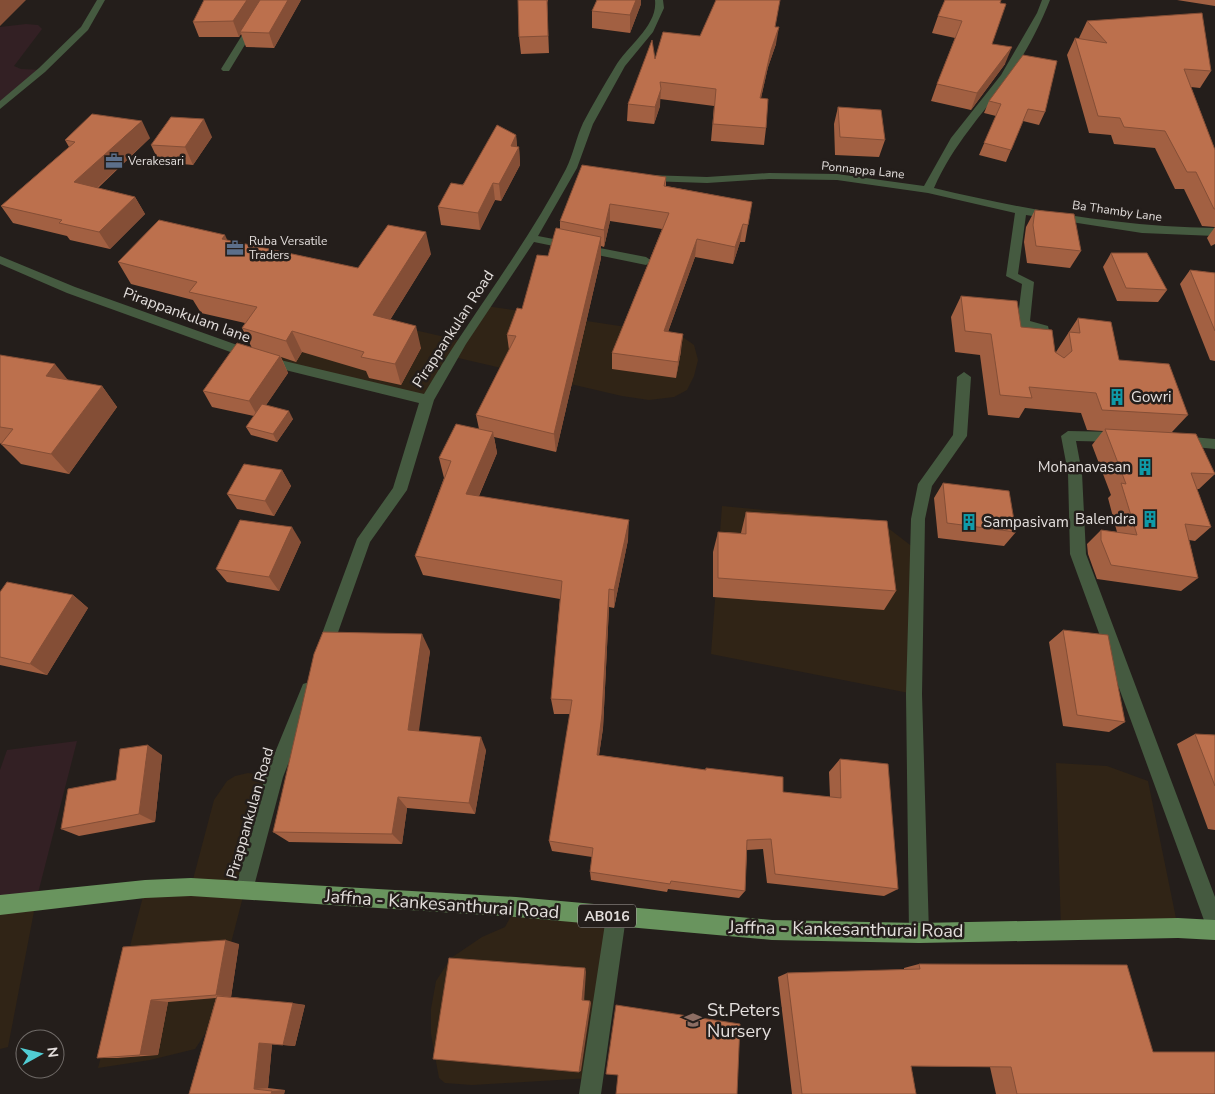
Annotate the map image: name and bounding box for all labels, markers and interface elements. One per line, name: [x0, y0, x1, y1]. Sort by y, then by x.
office icon: Verakesari: [104, 151, 124, 171]
place label: Verakesari: [127, 153, 184, 169]
street label: Ponnappa Lane: [821, 158, 905, 182]
street label: Ba Thamby Lane: [1071, 197, 1163, 225]
place label: Ruba Versatile Traders: [249, 233, 327, 263]
office icon: Ruba Versatile Traders: [225, 238, 245, 258]
street label: Pirappankulan Road: [408, 267, 498, 391]
street label: Pirappankulam lane: [121, 283, 253, 347]
building icon: Gowri: [1107, 387, 1127, 407]
place label: Gowri: [1131, 387, 1172, 407]
place label: Mohanavasan: [1038, 457, 1131, 477]
building icon: Mohanavasan: [1135, 457, 1155, 477]
place label: Balendra: [1075, 509, 1136, 529]
building icon: Balendra: [1140, 509, 1160, 529]
building icon: Sampasivam: [959, 512, 979, 532]
place label: Sampasivam: [983, 512, 1069, 532]
street label: Pirappankulan Road: [222, 745, 278, 881]
street label: Jaffna - Kankesanthurai Road: [323, 884, 560, 924]
road number: AB016: [578, 904, 636, 928]
street label: Jaffna - Kankesanthurai Road: [727, 915, 964, 943]
place label: St.Peters Nursery: [707, 998, 780, 1043]
school or university icon: St.Peters Nursery: [683, 1010, 703, 1030]
north arrow: [15, 1029, 65, 1079]
text: N: [42, 1046, 63, 1059]

